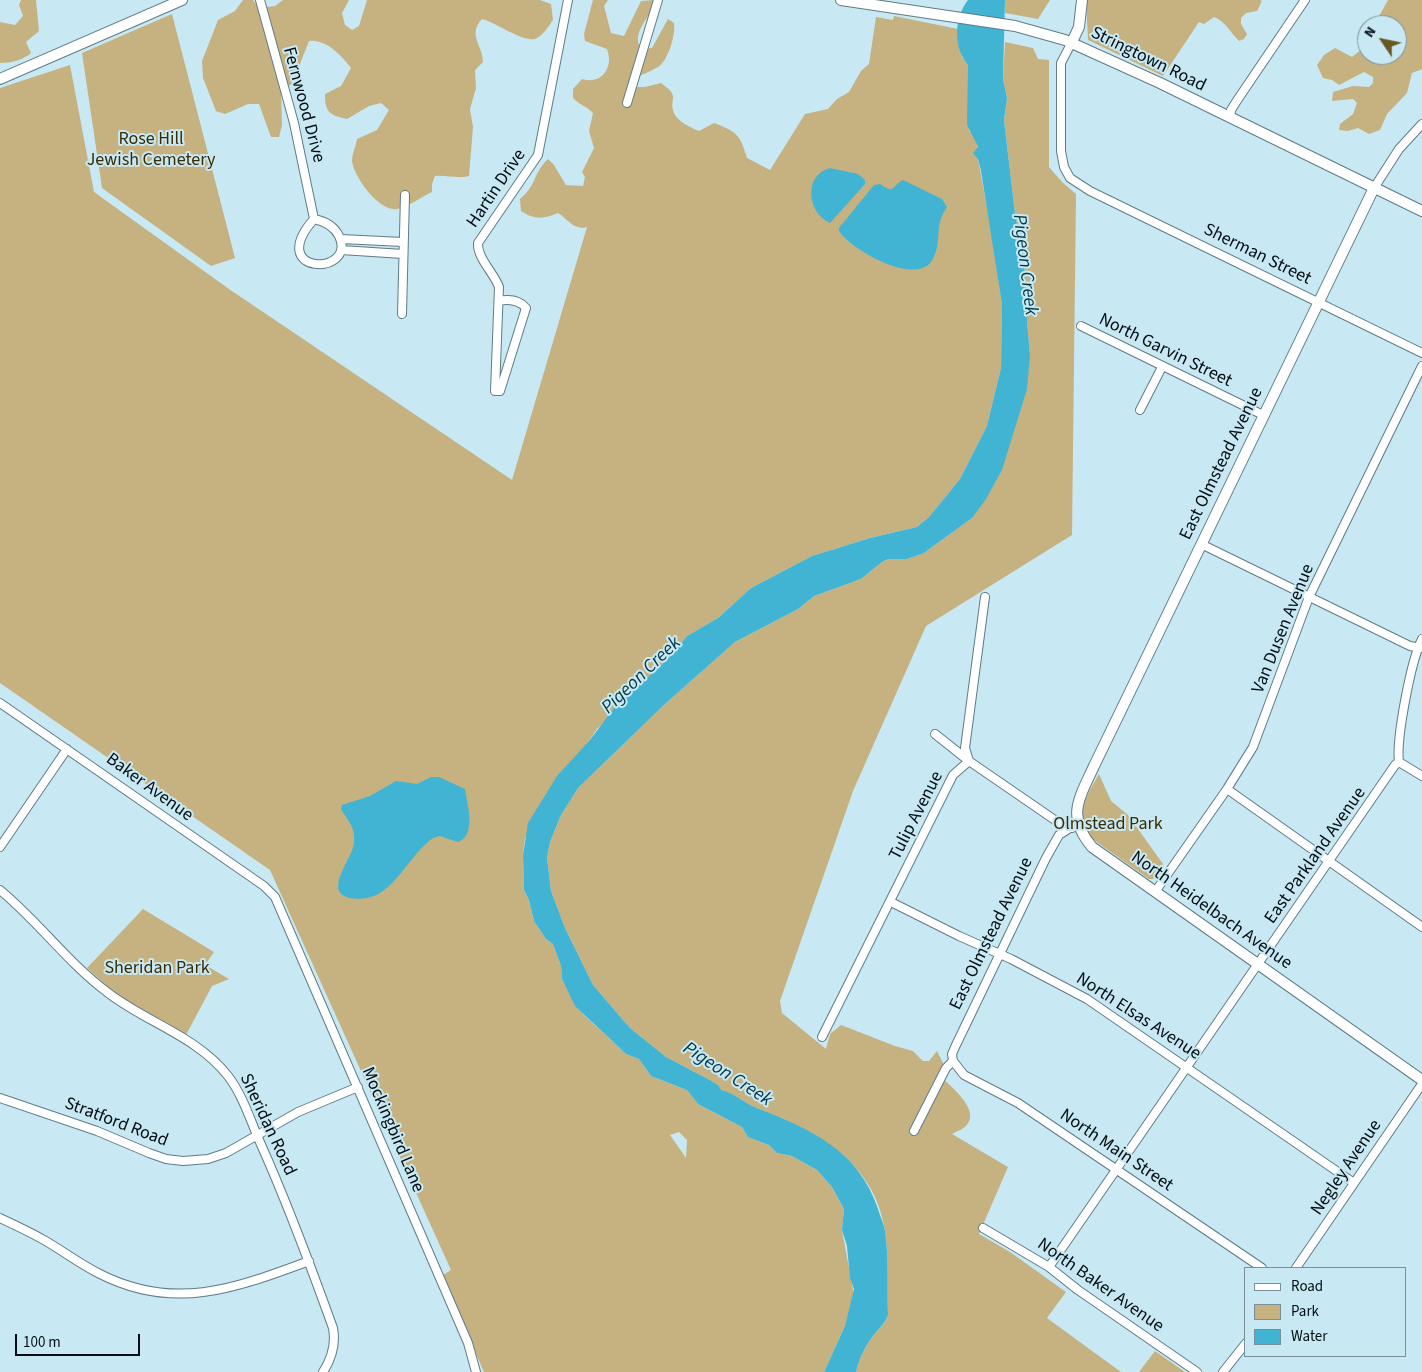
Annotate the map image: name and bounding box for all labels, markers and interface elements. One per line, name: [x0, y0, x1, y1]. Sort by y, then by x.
north arrow: [1357, 15, 1407, 65]
street label: Stringtown Road: [1087, 23, 1209, 97]
text: N: [1359, 23, 1381, 42]
street label: Fernwood Drive: [277, 45, 329, 165]
park label: Rose Hill Jewish Cemetery: [87, 129, 215, 172]
street label: Hartin Drive: [463, 146, 531, 232]
water label: Pigeon Creek: [1006, 213, 1042, 317]
street label: Sherman Street: [1200, 220, 1314, 290]
street label: North Garvin Street: [1095, 309, 1235, 393]
street label: East Olmstead Avenue: [1176, 384, 1268, 544]
street label: Van Dusen Avenue: [1248, 561, 1320, 697]
water label: Pigeon Creek: [597, 632, 687, 720]
street label: Baker Avenue: [101, 749, 197, 827]
street label: Tulip Avenue: [885, 768, 949, 864]
street label: East Parkland Avenue: [1261, 784, 1371, 928]
park label: Olmstead Park: [1053, 814, 1163, 836]
street label: North Heidelbach Avenue: [1126, 847, 1296, 975]
street label: East Olmstead Avenue: [946, 854, 1038, 1014]
park label: Sheridan Park: [104, 958, 210, 980]
street label: North Elsas Avenue: [1072, 969, 1204, 1065]
water label: Pigeon Creek: [678, 1038, 776, 1112]
street label: Mockingbird Lane: [356, 1064, 428, 1196]
street label: Sheridan Road: [234, 1071, 300, 1179]
street label: Stratford Road: [61, 1093, 171, 1153]
street label: North Main Street: [1055, 1105, 1177, 1197]
street label: Negley Avenue: [1307, 1116, 1387, 1220]
street label: North Baker Avenue: [1033, 1234, 1167, 1338]
legend: [1244, 1267, 1407, 1357]
text: Road: [1291, 1276, 1323, 1297]
text: Park: [1291, 1301, 1319, 1322]
scale bar: [18, 1324, 142, 1356]
text: Water: [1291, 1326, 1327, 1347]
text: 100 m: [23, 1332, 61, 1353]

